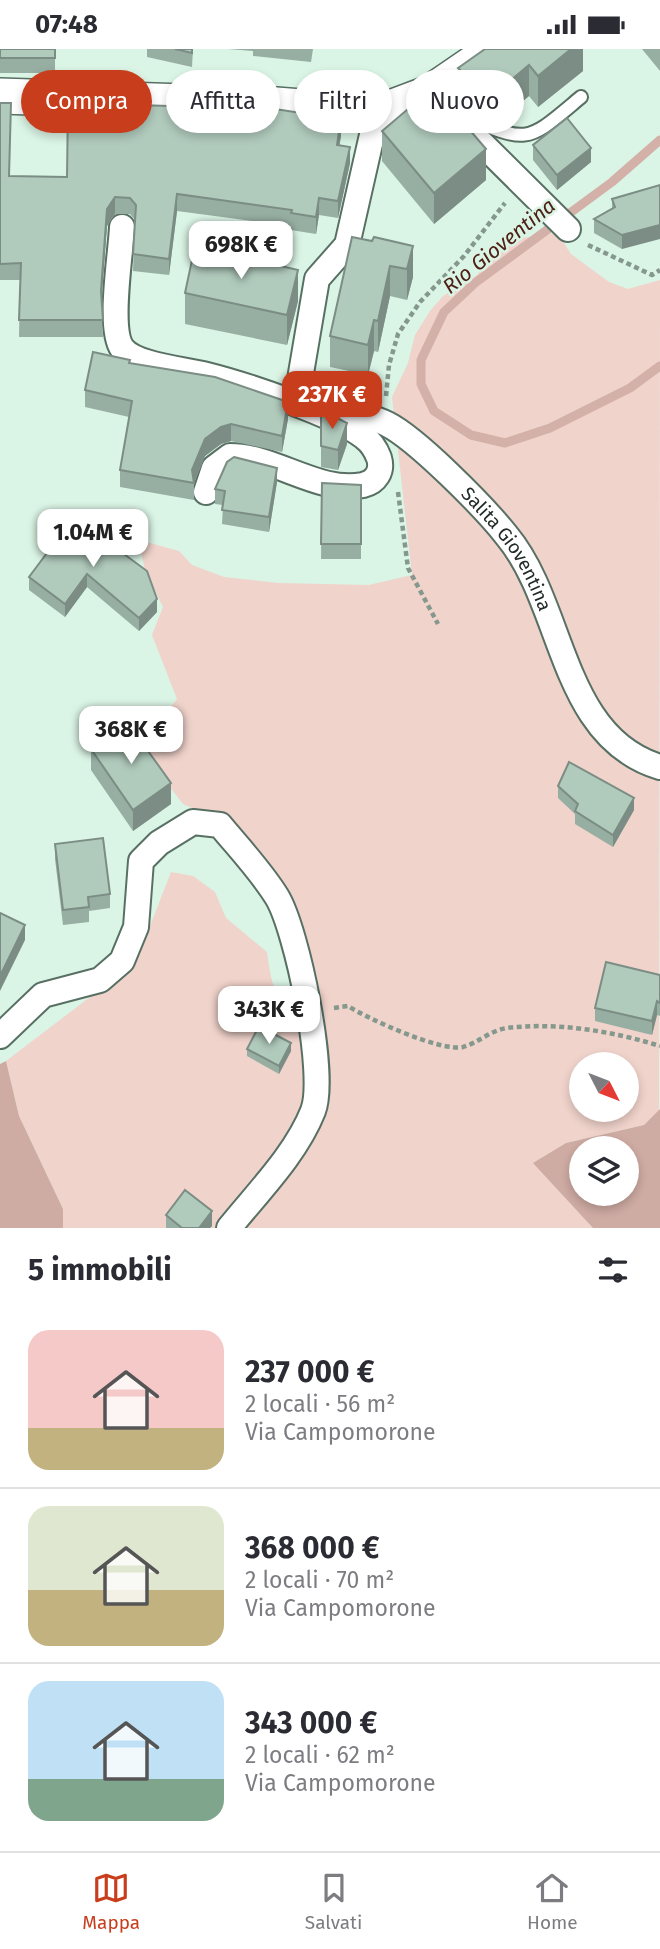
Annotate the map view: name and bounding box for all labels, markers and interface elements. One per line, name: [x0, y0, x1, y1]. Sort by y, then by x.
text: 07:48: [35, 9, 98, 40]
chip: Compra: [21, 70, 152, 133]
chip: Affitta: [166, 70, 280, 133]
chip: Filtri: [294, 70, 392, 133]
chip: Nuovo: [406, 70, 524, 133]
water label: Rio Gioventina: [437, 193, 561, 299]
pin: 698K €: [184, 222, 298, 281]
text: 698K €: [205, 230, 277, 258]
pin: 237K €: [275, 371, 389, 431]
text: 237K €: [298, 380, 366, 408]
street label: Salita Gioventina: [457, 482, 557, 614]
pin: 1.04M €: [28, 510, 158, 569]
text: 1.04M €: [53, 518, 133, 546]
pin: 368K €: [74, 707, 188, 766]
text: 368K €: [95, 715, 167, 743]
pin: 343K €: [212, 986, 326, 1046]
text: 343K €: [234, 995, 304, 1023]
north arrow: [569, 1052, 639, 1122]
map controls: [569, 1052, 639, 1206]
button: layers: [569, 1136, 639, 1206]
icon: filters: [594, 1251, 632, 1289]
text: 5 immobili: [28, 1252, 172, 1288]
text: 237 000 €: [245, 1354, 374, 1390]
icon: home: [84, 1358, 168, 1442]
text: 2 locali · 56 m²: [245, 1390, 395, 1418]
text: Via Campomorone: [245, 1418, 436, 1446]
text: 368 000 €: [245, 1530, 380, 1566]
icon: home: [84, 1534, 168, 1618]
text: 2 locali · 70 m²: [245, 1566, 394, 1594]
text: Via Campomorone: [245, 1594, 436, 1622]
text: 343 000 €: [245, 1705, 377, 1741]
icon: home: [84, 1709, 168, 1793]
text: 2 locali · 62 m²: [245, 1741, 395, 1769]
text: Via Campomorone: [245, 1769, 436, 1797]
tab: Mappa: [82, 1869, 140, 1934]
tab: Salvati: [305, 1869, 362, 1934]
tab: Home: [527, 1869, 578, 1934]

